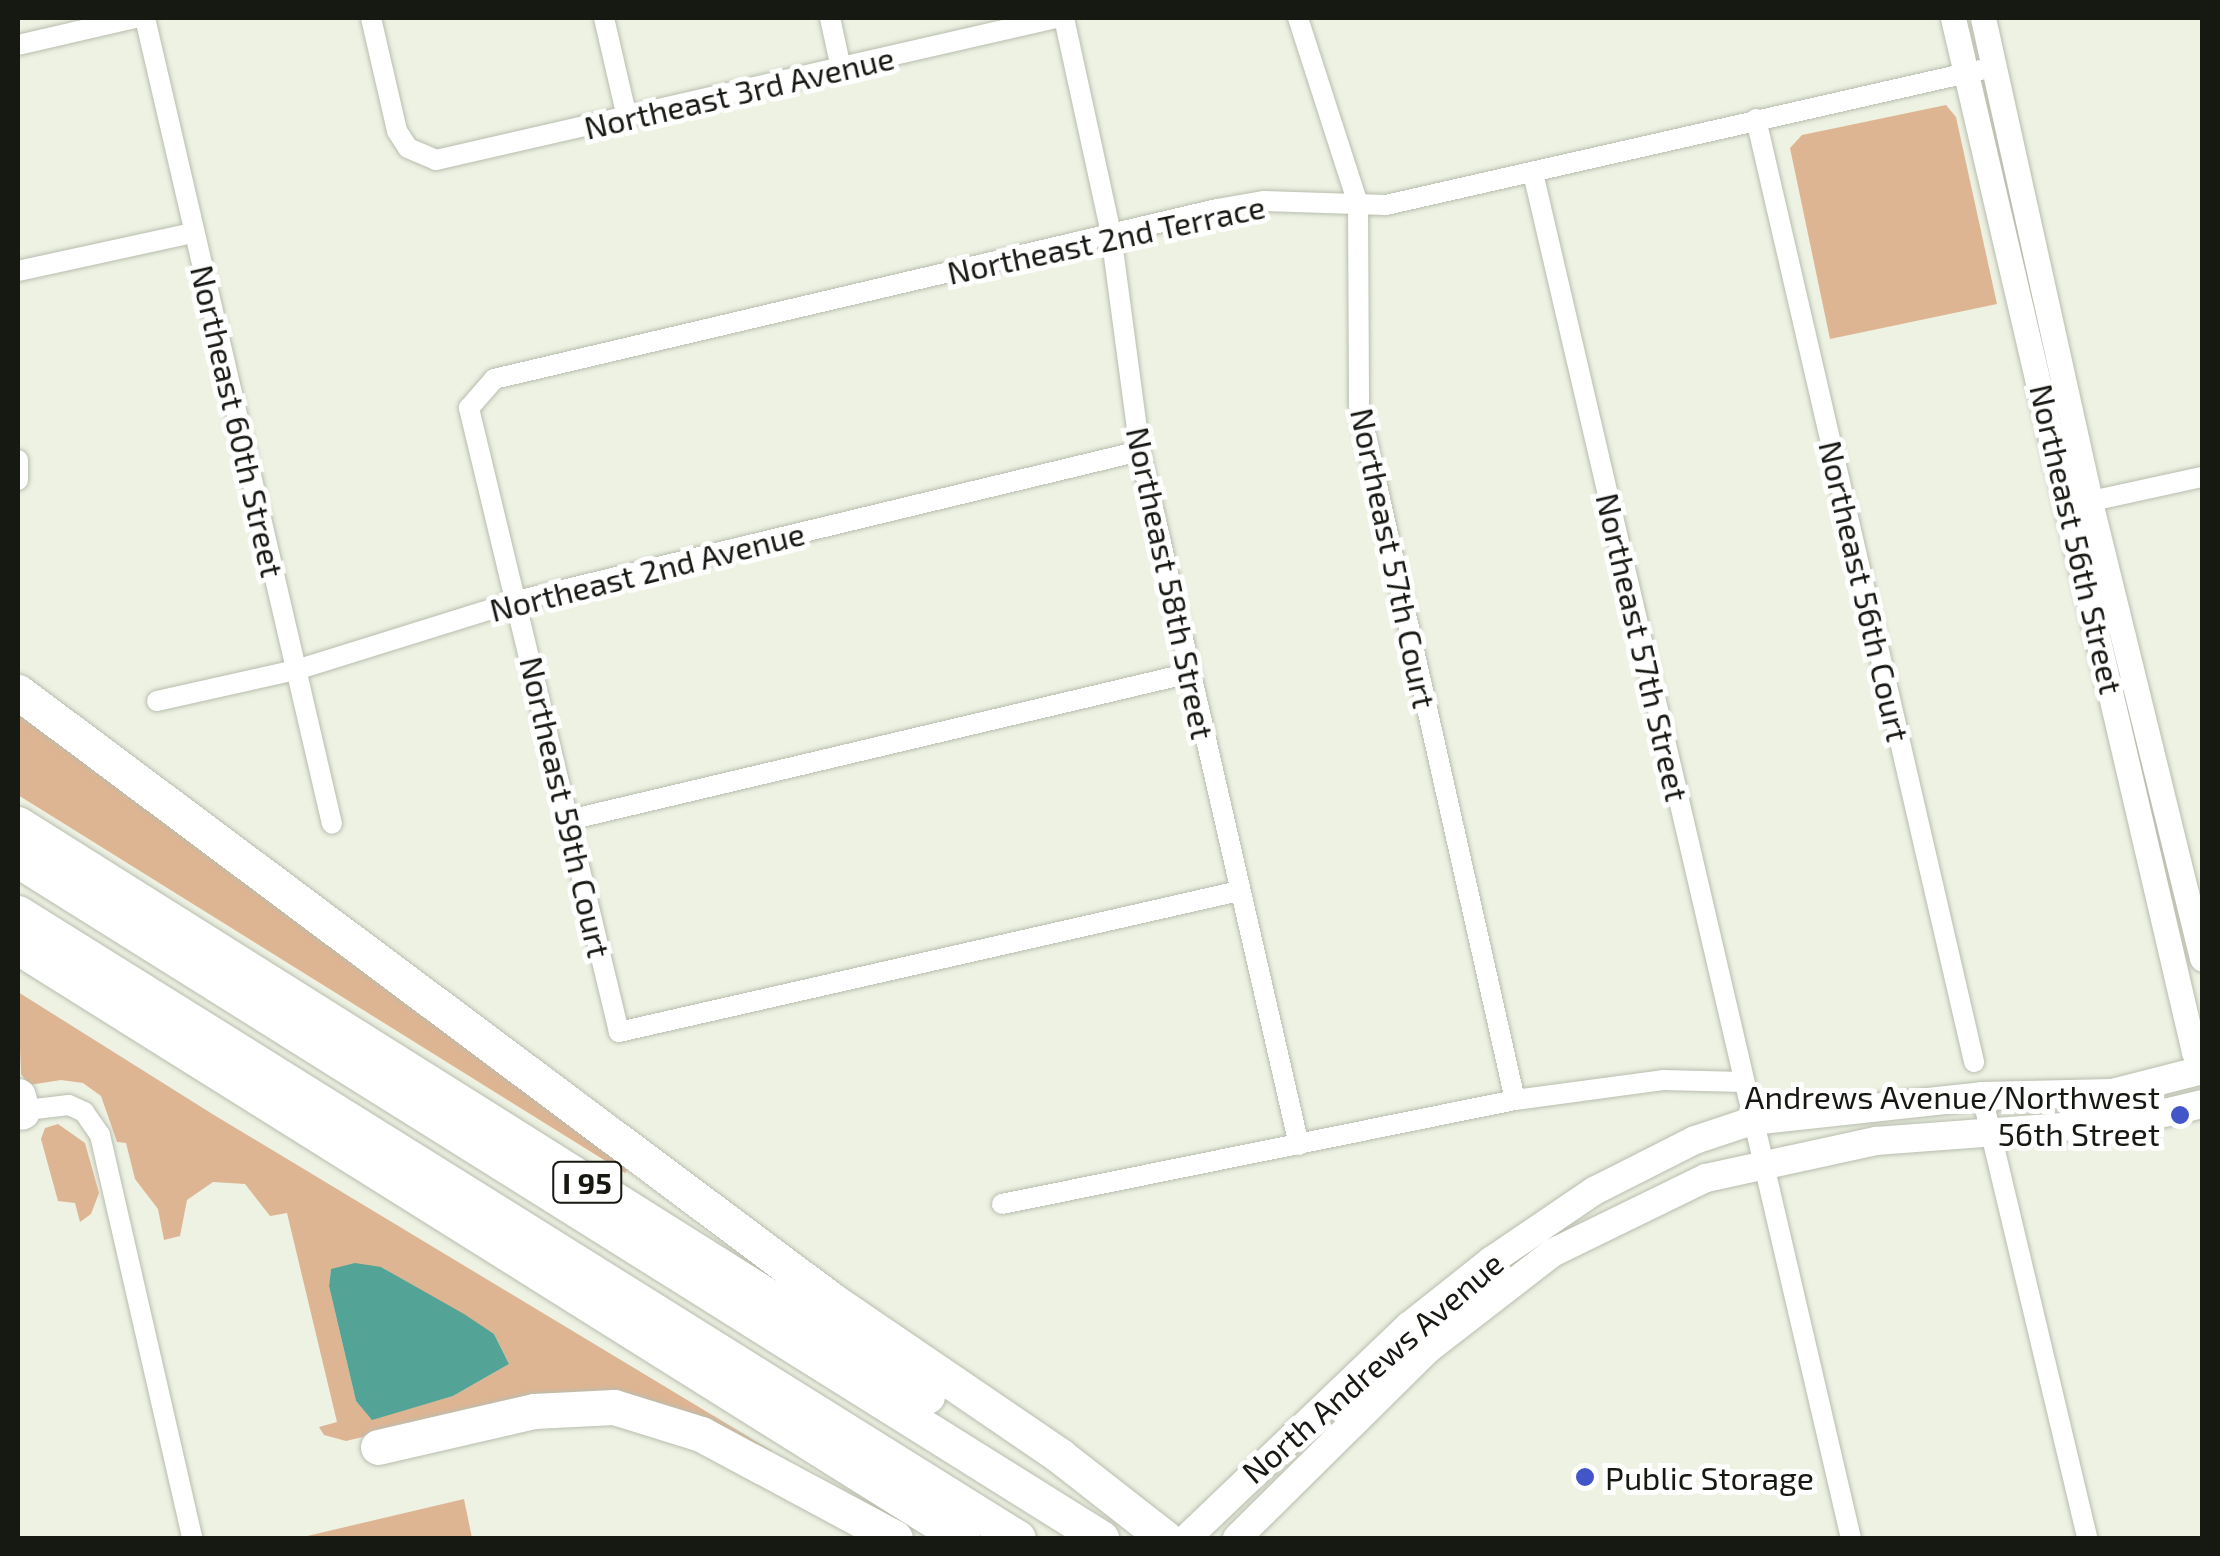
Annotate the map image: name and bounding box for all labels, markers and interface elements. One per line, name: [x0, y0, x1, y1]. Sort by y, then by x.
street label: Northeast 3rd Avenue: [580, 38, 898, 146]
street label: Northeast 2nd Terrace: [943, 186, 1269, 292]
street label: Northeast 60th Street: [183, 261, 293, 581]
street label: Northeast 56th Street: [2023, 380, 2131, 698]
street label: Northeast 57th Court: [1343, 404, 1445, 712]
street label: Northeast 58th Street: [1119, 423, 1223, 743]
street label: Northeast 56th Court: [1812, 437, 1918, 745]
street label: Northeast 57th Street: [1589, 489, 1697, 805]
street label: Northeast 2nd Avenue: [485, 513, 809, 629]
street label: Northeast 59th Court: [513, 653, 619, 961]
place label: Andrews Avenue/Northwest 56th Street: [1744, 1078, 2160, 1153]
marker: Andrews Avenue/Northwest 56th Street: [2169, 1104, 2191, 1126]
road number: I 95: [552, 1157, 622, 1207]
street label: North Andrews Avenue: [1233, 1243, 1511, 1491]
place label: Public Storage: [1605, 1458, 1814, 1496]
marker: Public Storage: [1574, 1466, 1596, 1488]

